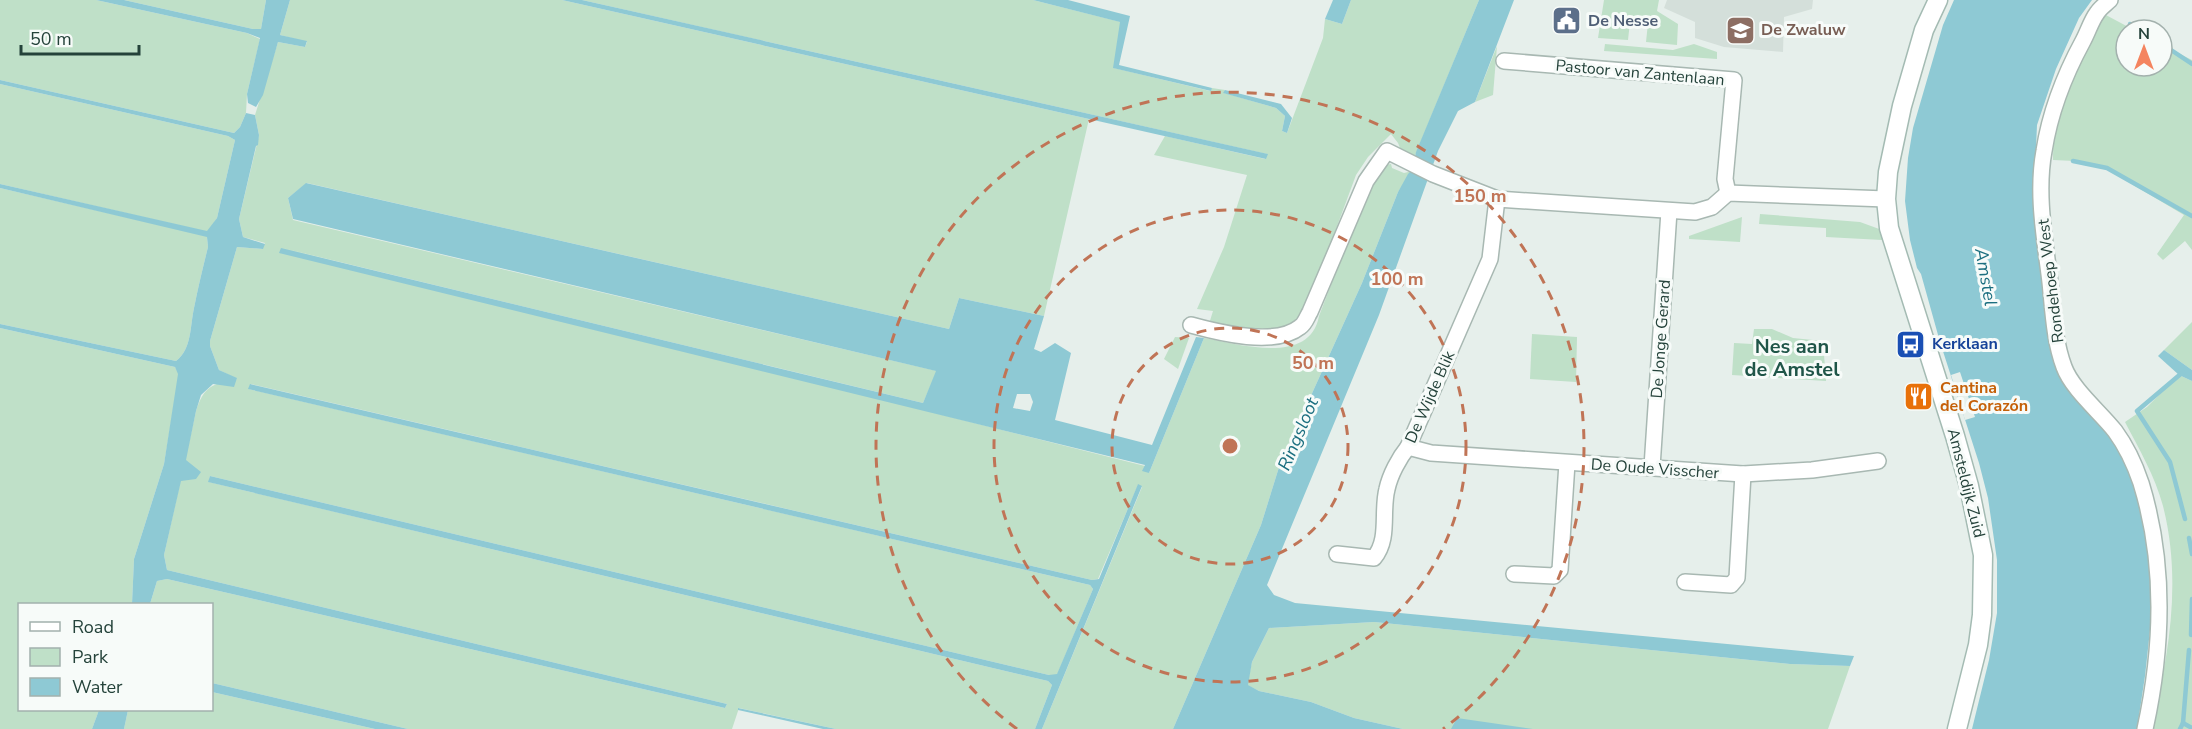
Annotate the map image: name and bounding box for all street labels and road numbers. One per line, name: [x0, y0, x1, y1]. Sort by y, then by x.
street label: Pastoor van Zantenlaan: [1555, 55, 1725, 91]
street label: Rondehoep West: [2032, 217, 2070, 344]
street label: De Jonge Gerard: [1646, 279, 1676, 399]
street label: De Wijde Blik: [1400, 346, 1461, 447]
street label: Amsteldijk Zuid: [1942, 426, 1990, 540]
street label: De Oude Visscher: [1590, 454, 1720, 484]

